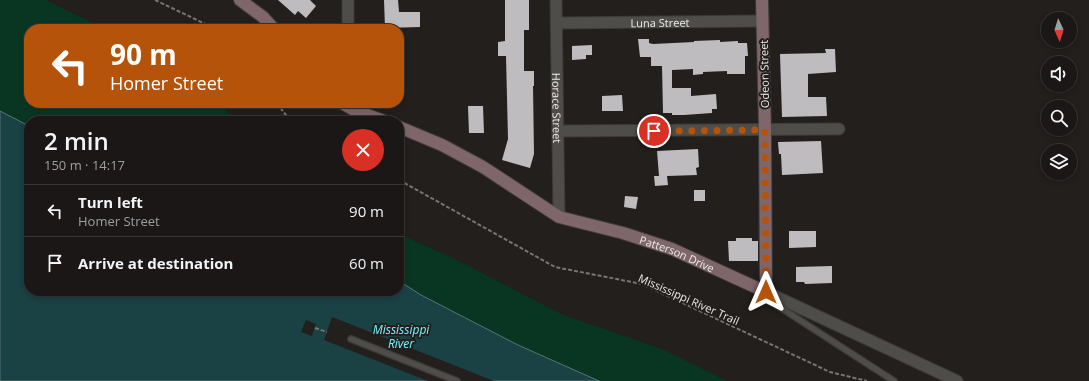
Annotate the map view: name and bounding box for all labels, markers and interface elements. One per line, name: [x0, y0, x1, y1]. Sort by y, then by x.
north arrow: [1041, 12, 1077, 48]
map controls: [1041, 12, 1077, 180]
street label: Luna Street: [630, 14, 690, 30]
text: 90 m: [110, 35, 177, 73]
icon: left: [44, 40, 96, 92]
street label: Odeon Street: [756, 40, 772, 108]
button: sound: [1041, 56, 1077, 92]
text: Homer Street: [110, 71, 223, 95]
street label: Horace Street: [550, 73, 565, 143]
button: search: [1041, 100, 1077, 136]
pin: [637, 114, 671, 148]
icon: arrive: [643, 120, 665, 142]
text: 2 min: [44, 124, 109, 157]
button: close: [342, 129, 384, 171]
button: layers: [1041, 144, 1077, 180]
text: 150 m · 14:17: [44, 156, 125, 174]
text: Turn left: [78, 192, 143, 212]
icon: left: [44, 200, 66, 222]
text: 90 m: [349, 201, 384, 221]
text: Homer Street: [78, 212, 160, 230]
street label: Patterson Drive: [638, 231, 717, 275]
icon: arrive: [44, 252, 66, 274]
text: Arrive at destination: [78, 253, 233, 273]
text: 60 m: [349, 253, 384, 273]
street label: Mississippi River Trail: [636, 270, 742, 328]
position arrow: [745, 271, 787, 313]
water label: Mississippi River: [373, 321, 430, 352]

